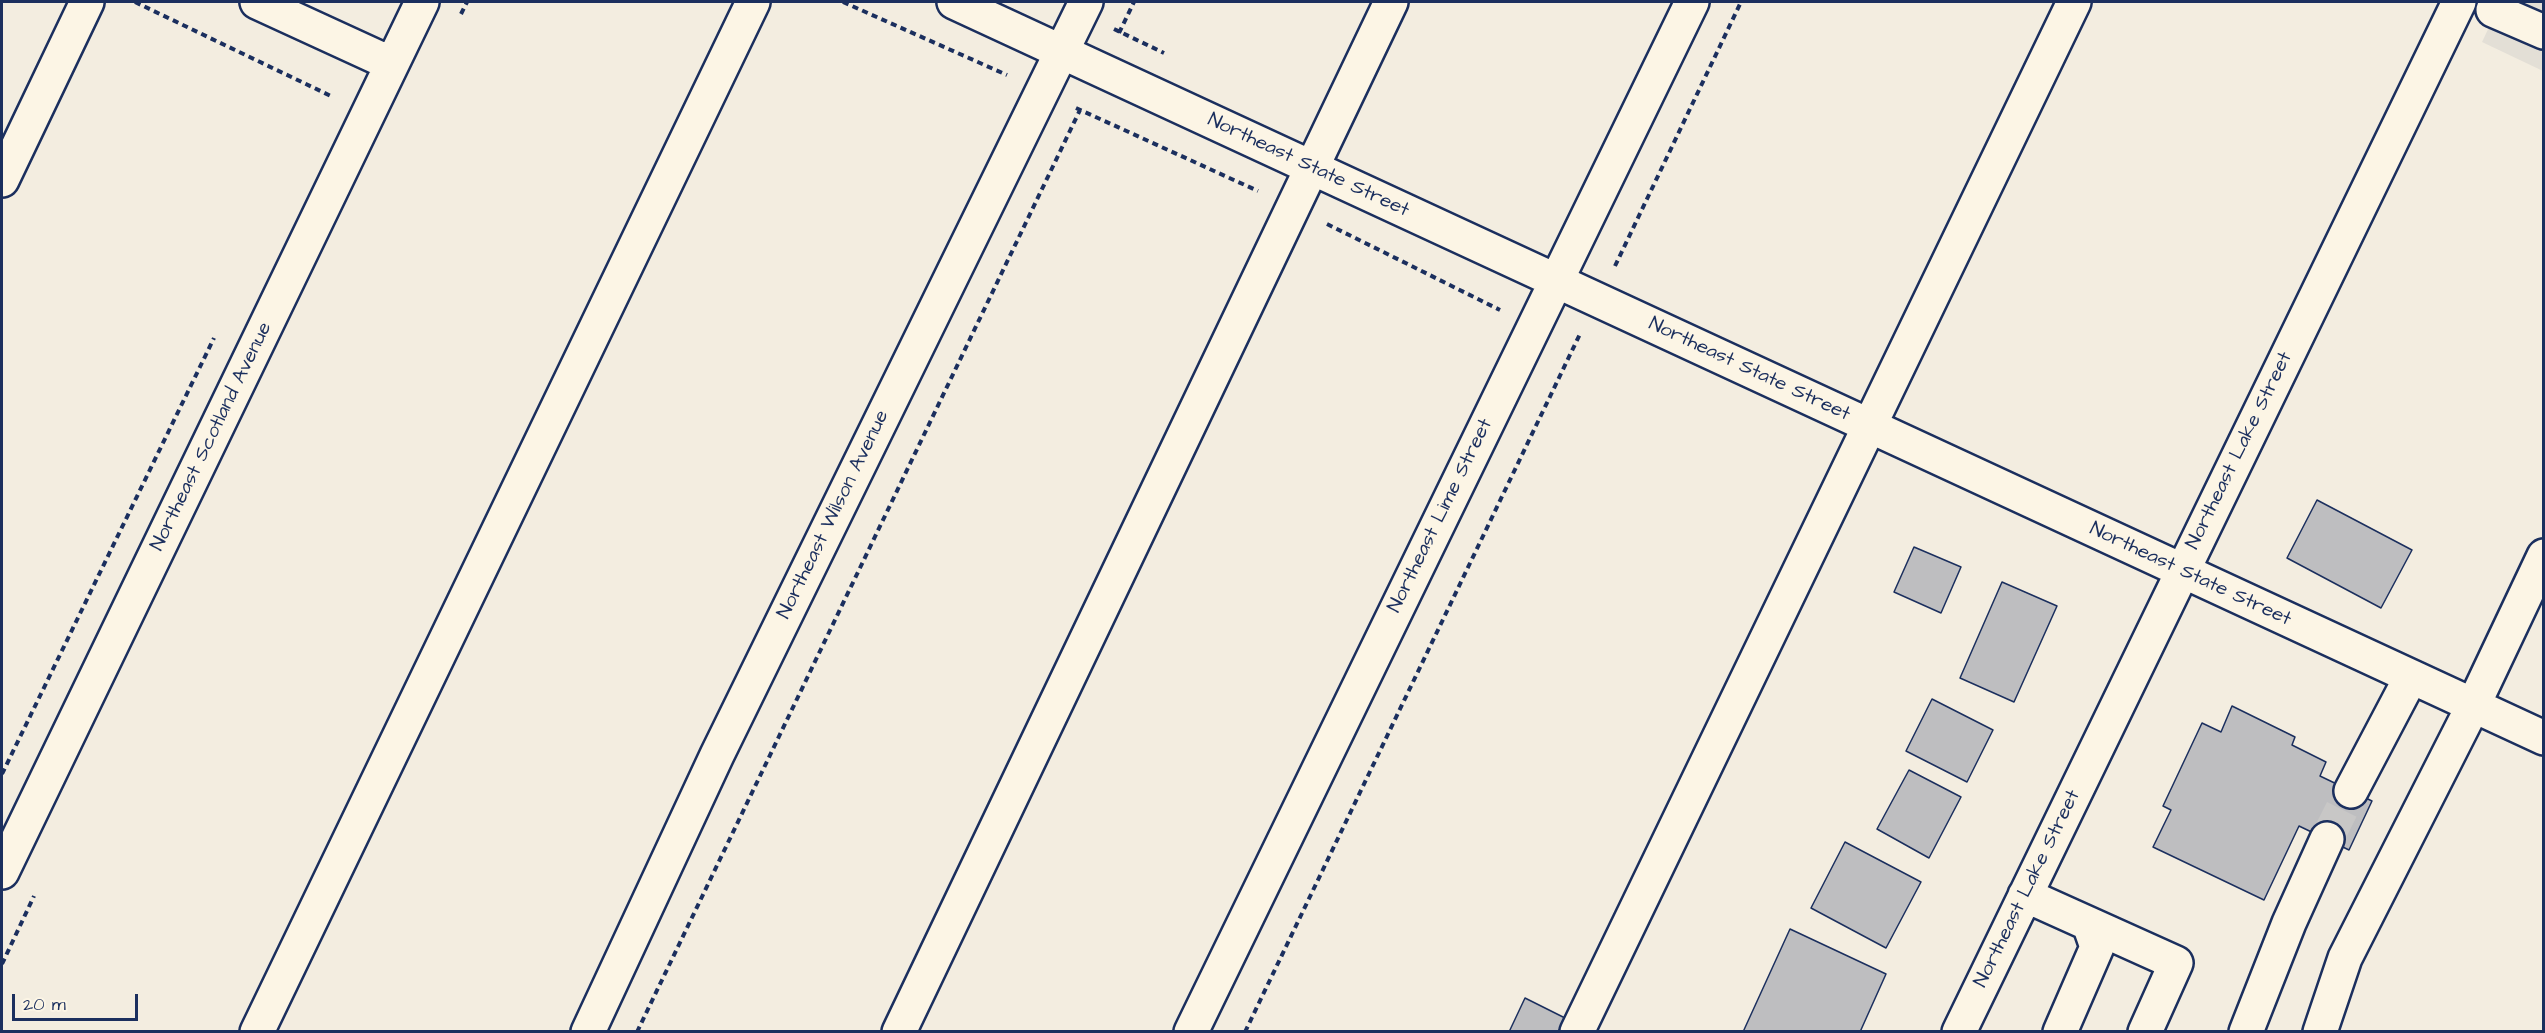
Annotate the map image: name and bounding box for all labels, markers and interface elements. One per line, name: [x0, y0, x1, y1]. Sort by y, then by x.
street label: Northeast State Street: [1203, 109, 1413, 223]
street label: Northeast State Street: [1644, 313, 1854, 427]
street label: Northeast Scotland Avenue: [146, 319, 278, 555]
street label: Northeast Lake Street: [2182, 348, 2298, 554]
street label: Northeast Wilson Avenue: [773, 407, 895, 623]
street label: Northeast Lime Street: [1384, 415, 1498, 617]
street label: Northeast State Street: [2085, 518, 2295, 632]
street label: Northeast Lake Street: [1970, 786, 2086, 992]
scale bar: [15, 982, 141, 1020]
text: 20 m: [23, 992, 66, 1017]

